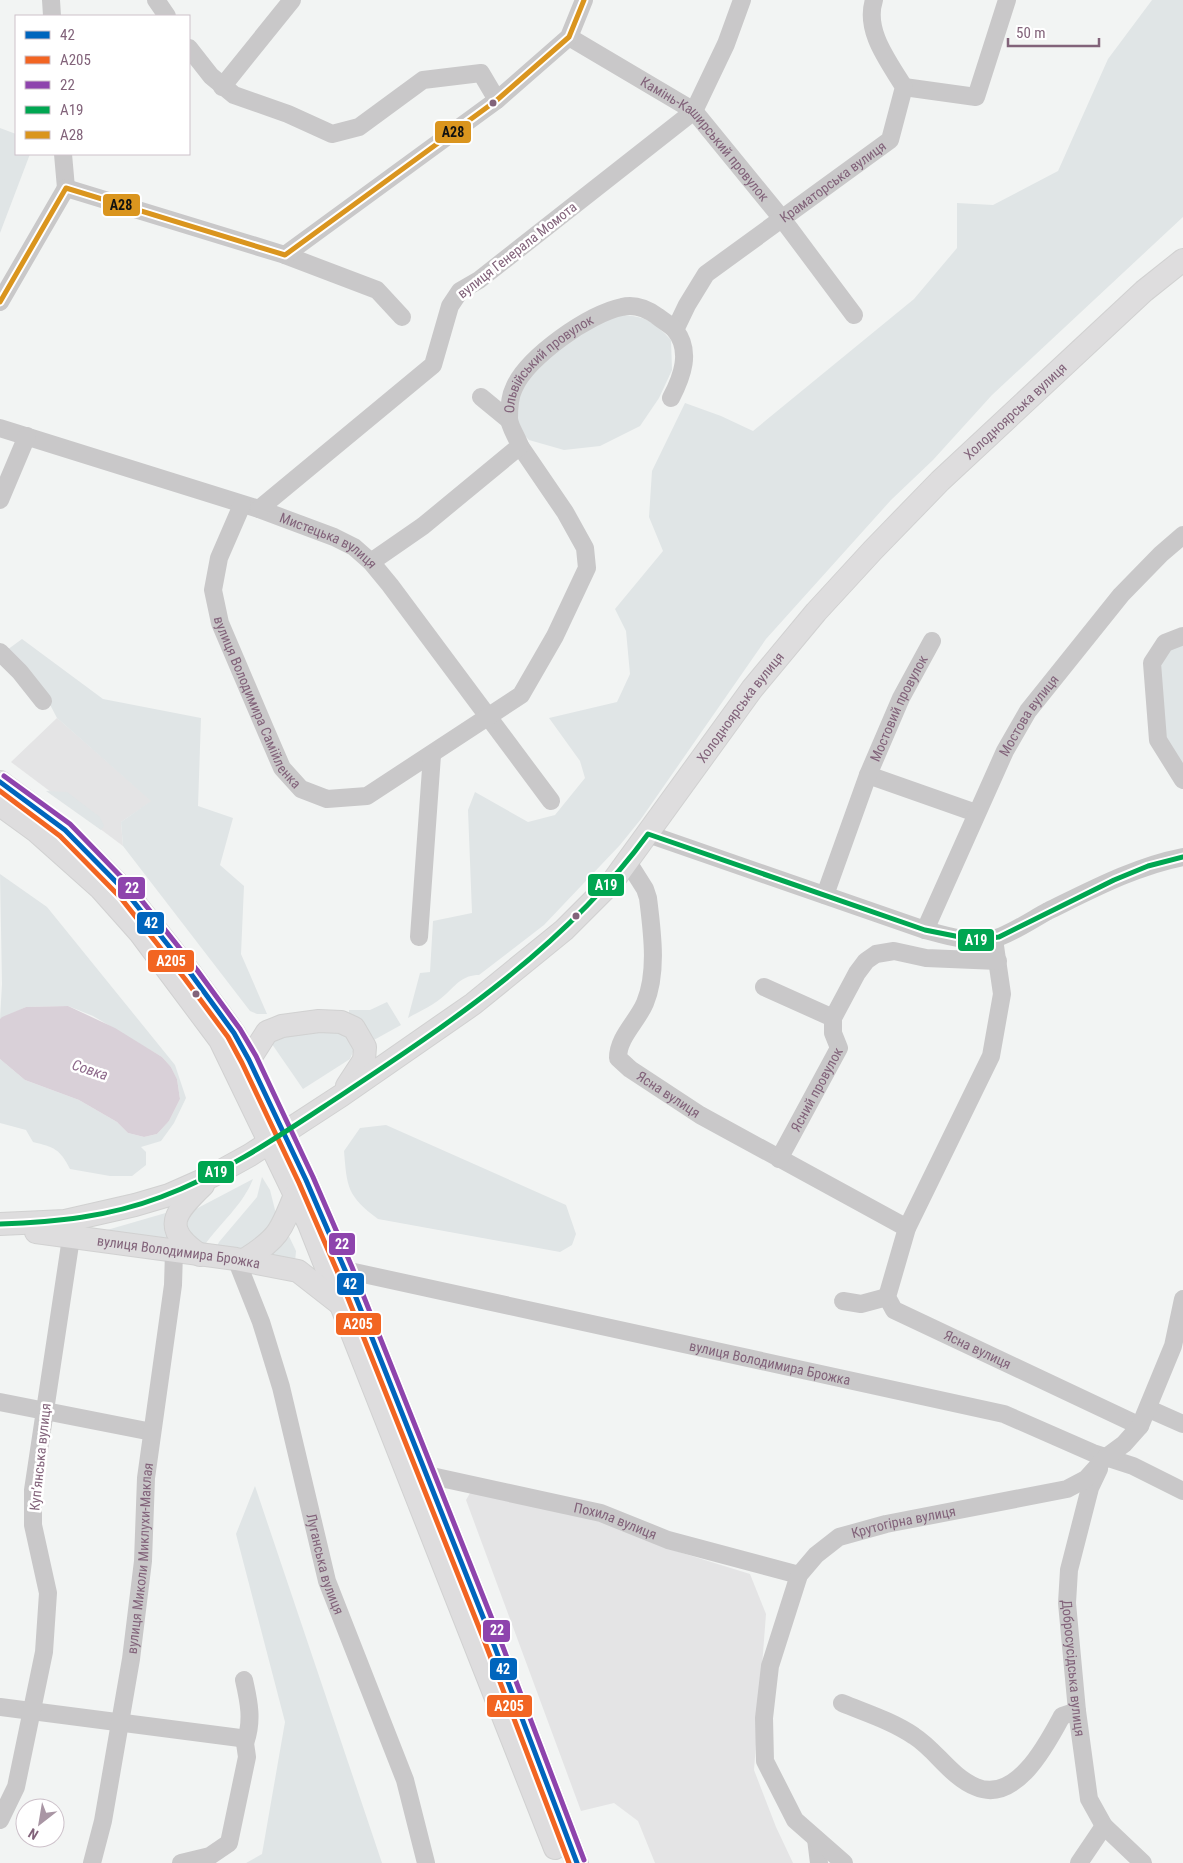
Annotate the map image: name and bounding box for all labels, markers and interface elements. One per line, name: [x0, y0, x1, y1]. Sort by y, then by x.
legend: [15, 15, 190, 155]
scale bar: [1008, 15, 1099, 47]
text: 50 m: [1016, 24, 1046, 42]
text: 42: [60, 26, 75, 44]
text: А205: [60, 51, 91, 69]
street label: Камінь-Каширський провулок: [638, 73, 772, 205]
text: 22: [60, 76, 75, 94]
unlabelled marker: [488, 98, 498, 108]
text: А19: [60, 101, 83, 119]
line badge: А28: [434, 120, 472, 144]
text: А28: [442, 124, 464, 140]
text: А28: [60, 126, 83, 144]
street label: Краматорська вулиця: [777, 138, 889, 226]
line badge: А28: [102, 193, 141, 217]
text: А28: [110, 197, 132, 213]
street label: вулиця Генерала Момота: [454, 199, 580, 301]
street label: Ольвійський провулок: [501, 311, 596, 414]
street label: Холодноярська вулиця: [961, 359, 1070, 463]
street label: Мистецька вулиця: [277, 509, 381, 571]
street label: вулиця Володимира Самійленка: [211, 615, 304, 792]
street label: Холодноярська вулиця: [693, 649, 787, 766]
street label: Мостовий провулок: [867, 652, 931, 764]
street label: Мостова вулиця: [996, 672, 1062, 759]
line badge: А19: [587, 873, 625, 897]
line badge: 22: [117, 876, 146, 900]
text: А19: [595, 877, 617, 893]
text: 22: [125, 880, 139, 896]
line badge: 42: [136, 911, 165, 935]
unlabelled marker: [571, 911, 581, 921]
text: 42: [144, 915, 158, 931]
line badge: А19: [957, 928, 995, 952]
text: А19: [965, 932, 987, 948]
line badge: А205: [147, 949, 195, 973]
text: А205: [156, 953, 186, 969]
unlabelled marker: [191, 989, 201, 999]
street label: Ясний провулок: [787, 1044, 846, 1134]
water label: Совка: [70, 1056, 110, 1084]
street label: Ясна вулиця: [634, 1068, 703, 1121]
line badge: А19: [197, 1160, 235, 1184]
text: А19: [205, 1164, 227, 1180]
street label: вулиця Володимира Брожка: [96, 1232, 261, 1271]
line badge: 22: [328, 1232, 356, 1256]
text: 22: [335, 1236, 349, 1252]
line badge: 42: [336, 1272, 365, 1296]
text: 42: [343, 1276, 357, 1292]
line badge: А205: [335, 1312, 382, 1336]
text: А205: [343, 1316, 373, 1332]
street label: Ясна вулиця: [941, 1327, 1014, 1372]
street label: вулиця Володимира Брожка: [688, 1337, 852, 1388]
street label: Купʼянська вулиця: [26, 1402, 54, 1512]
street label: вулиця Миколи Миклухи-Маклая: [124, 1462, 156, 1655]
street label: Похила вулиця: [572, 1499, 659, 1543]
street label: Крутогірна вулиця: [849, 1503, 957, 1541]
street label: Луганська вулиця: [303, 1512, 347, 1617]
street label: Добросусідська вулиця: [1059, 1599, 1088, 1737]
line badge: 22: [482, 1619, 511, 1643]
text: 22: [490, 1622, 504, 1638]
line badge: 42: [489, 1657, 518, 1681]
text: 42: [496, 1661, 510, 1677]
line badge: А205: [486, 1694, 533, 1718]
text: А205: [494, 1698, 524, 1714]
north arrow: [15, 1798, 65, 1848]
text: N: [26, 1825, 41, 1843]

